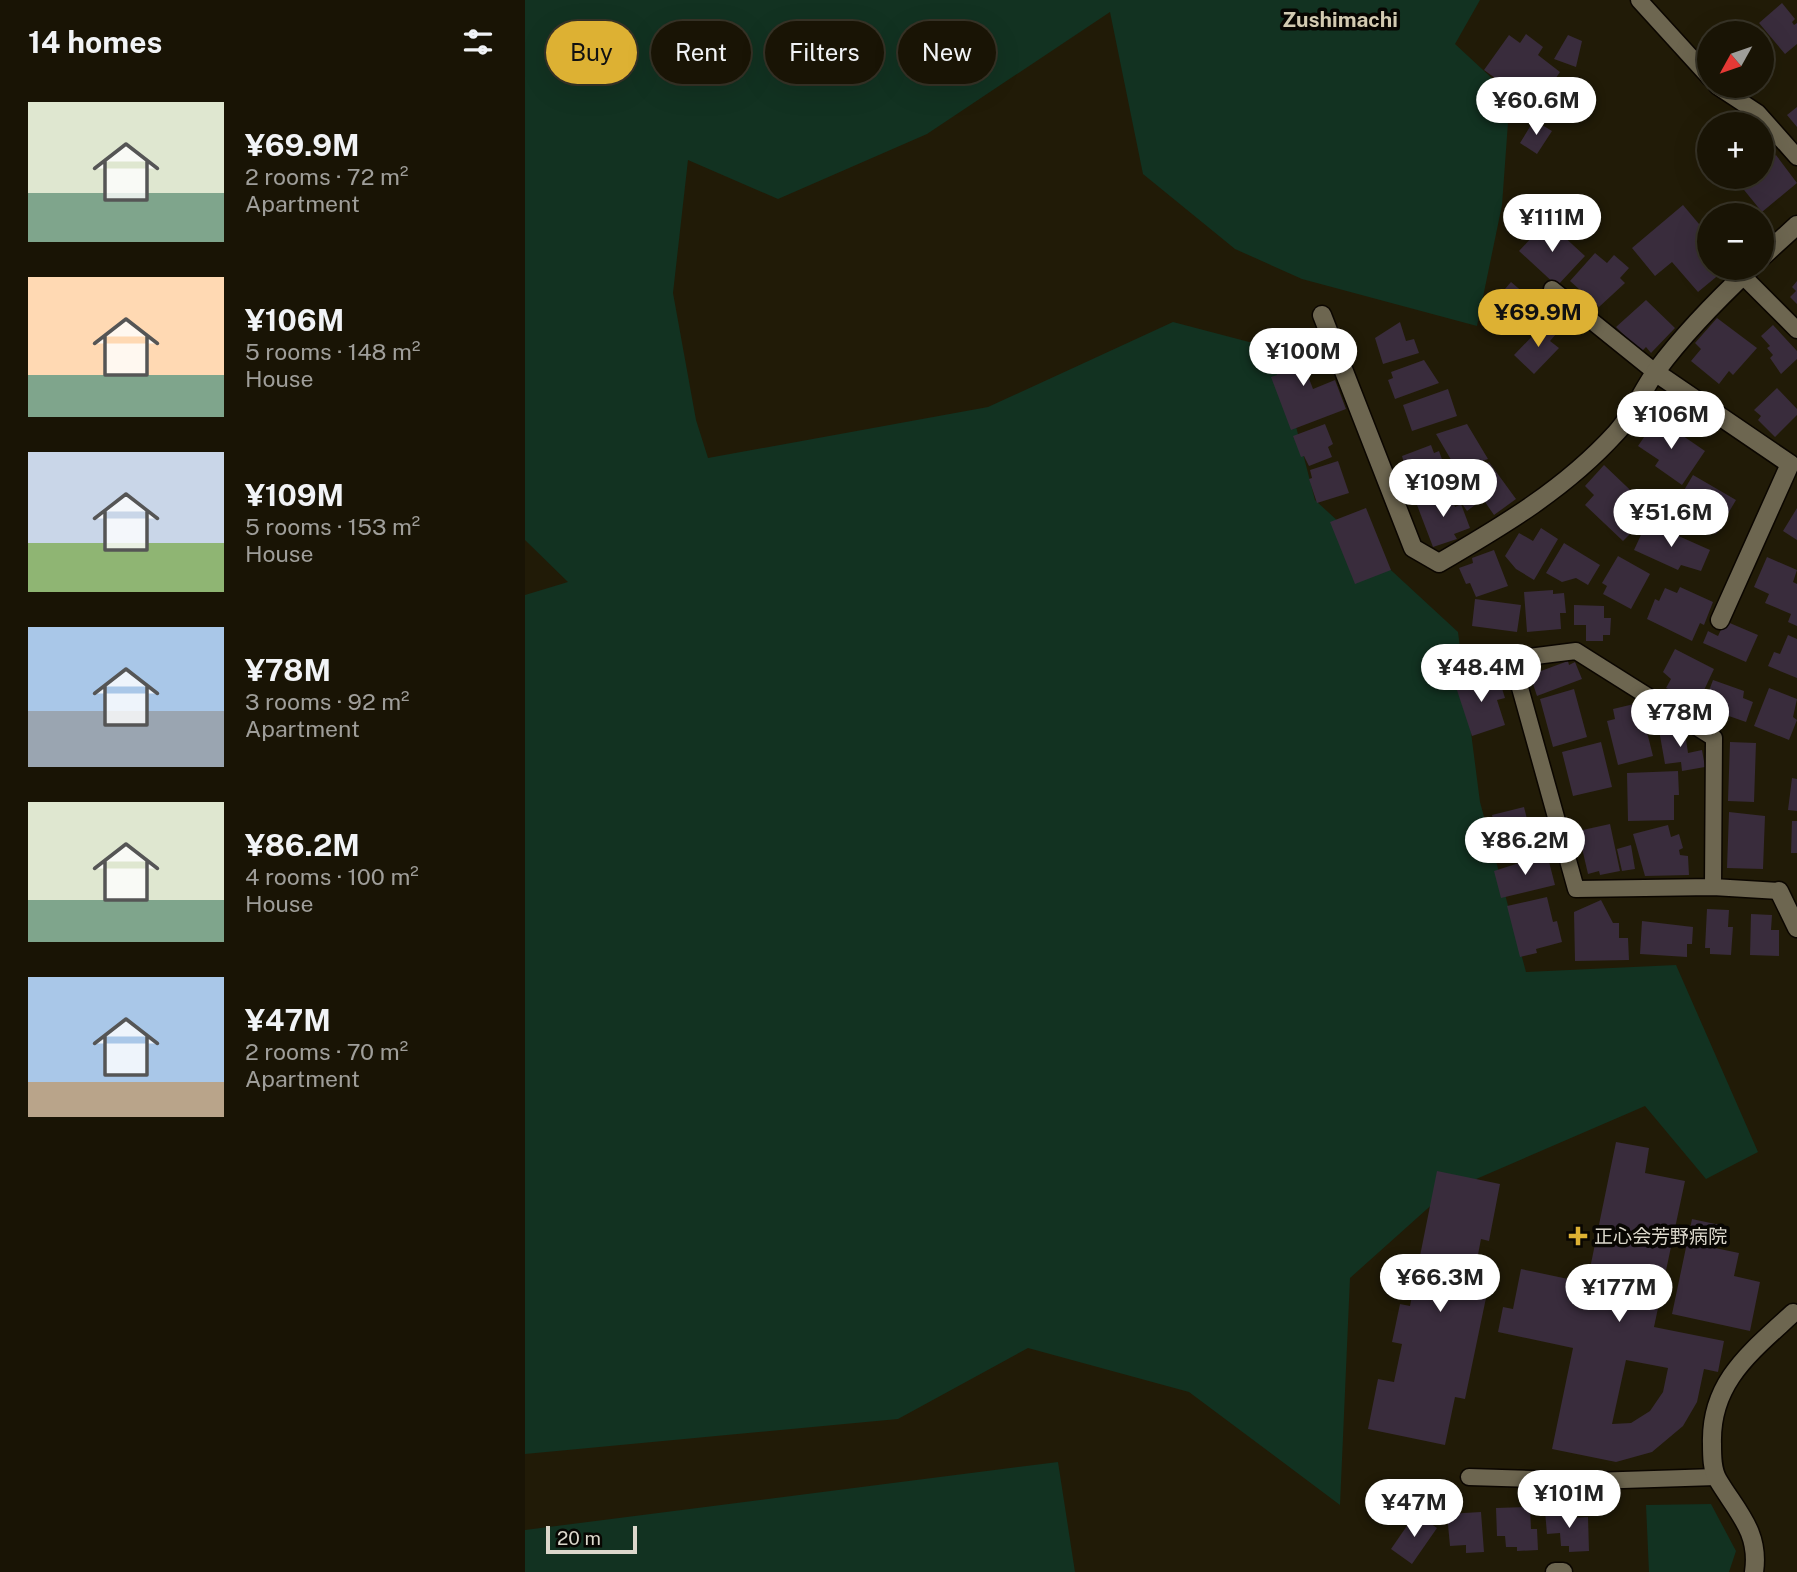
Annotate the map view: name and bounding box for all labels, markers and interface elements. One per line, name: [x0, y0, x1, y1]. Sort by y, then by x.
district label: Zushimachi: [1282, 7, 1398, 32]
chip: Buy: [546, 21, 637, 84]
chip: Rent: [651, 21, 751, 84]
chip: Filters: [765, 21, 884, 84]
chip: New: [898, 21, 996, 84]
north arrow: [1697, 21, 1775, 98]
map controls: [1697, 21, 1774, 280]
icon: filters: [459, 23, 497, 61]
text: 14 homes: [28, 24, 162, 60]
pin: ¥60.6M: [1479, 78, 1593, 137]
text: ¥60.6M: [1492, 86, 1580, 113]
button: +: [1697, 112, 1774, 189]
text: ¥69.9M: [245, 127, 360, 163]
icon: home: [84, 130, 168, 214]
text: 2 rooms · 72 m²: [245, 163, 408, 190]
text: Apartment: [245, 190, 360, 217]
pin: ¥111M: [1503, 194, 1601, 254]
text: ¥111M: [1519, 203, 1585, 230]
button: −: [1697, 203, 1774, 280]
pin: ¥69.9M: [1481, 290, 1595, 349]
text: ¥69.9M: [1494, 298, 1582, 325]
text: ¥106M: [245, 302, 344, 338]
icon: home: [84, 305, 168, 389]
pin: ¥100M: [1254, 328, 1352, 388]
text: ¥100M: [1265, 337, 1341, 364]
text: 5 rooms · 148 m²: [245, 338, 420, 365]
text: House: [245, 365, 313, 392]
pin: ¥106M: [1622, 392, 1720, 451]
text: ¥106M: [1633, 400, 1709, 427]
pin: ¥109M: [1394, 460, 1492, 519]
text: ¥109M: [1405, 468, 1481, 495]
text: ¥109M: [245, 477, 344, 513]
icon: home: [84, 480, 168, 564]
pin: ¥51.6M: [1614, 490, 1728, 549]
text: ¥51.6M: [1629, 498, 1713, 525]
text: 5 rooms · 153 m²: [245, 513, 420, 540]
text: House: [245, 540, 313, 567]
pin: ¥48.4M: [1424, 644, 1538, 704]
text: ¥78M: [245, 652, 331, 688]
text: ¥48.4M: [1437, 653, 1525, 680]
icon: home: [84, 655, 168, 739]
text: 3 rooms · 92 m²: [245, 688, 410, 715]
pin: ¥78M: [1639, 690, 1721, 749]
text: ¥78M: [1647, 698, 1713, 725]
text: Apartment: [245, 715, 360, 742]
pin: ¥86.2M: [1468, 818, 1582, 877]
text: ¥86.2M: [1481, 826, 1569, 853]
text: ¥86.2M: [245, 827, 360, 863]
icon: home: [84, 830, 168, 914]
text: 4 rooms · 100 m²: [245, 863, 419, 890]
text: House: [245, 890, 313, 917]
text: ¥47M: [245, 1002, 331, 1038]
icon: home: [84, 1005, 168, 1089]
text: 2 rooms · 70 m²: [245, 1038, 408, 1065]
text: Apartment: [245, 1065, 360, 1092]
place label: 正心会芳野病院: [1594, 1225, 1727, 1247]
marker: 正心会芳野病院: [1568, 1226, 1588, 1246]
pin: ¥66.3M: [1383, 1254, 1497, 1314]
text: ¥66.3M: [1396, 1263, 1484, 1290]
pin: ¥177M: [1570, 1264, 1668, 1324]
text: ¥177M: [1581, 1273, 1657, 1300]
pin: ¥101M: [1520, 1470, 1618, 1530]
text: ¥101M: [1534, 1479, 1604, 1506]
pin: ¥47M: [1373, 1480, 1455, 1539]
text: ¥47M: [1381, 1488, 1447, 1515]
scale bar: [546, 1523, 637, 1555]
text: 20 m: [557, 1527, 601, 1549]

